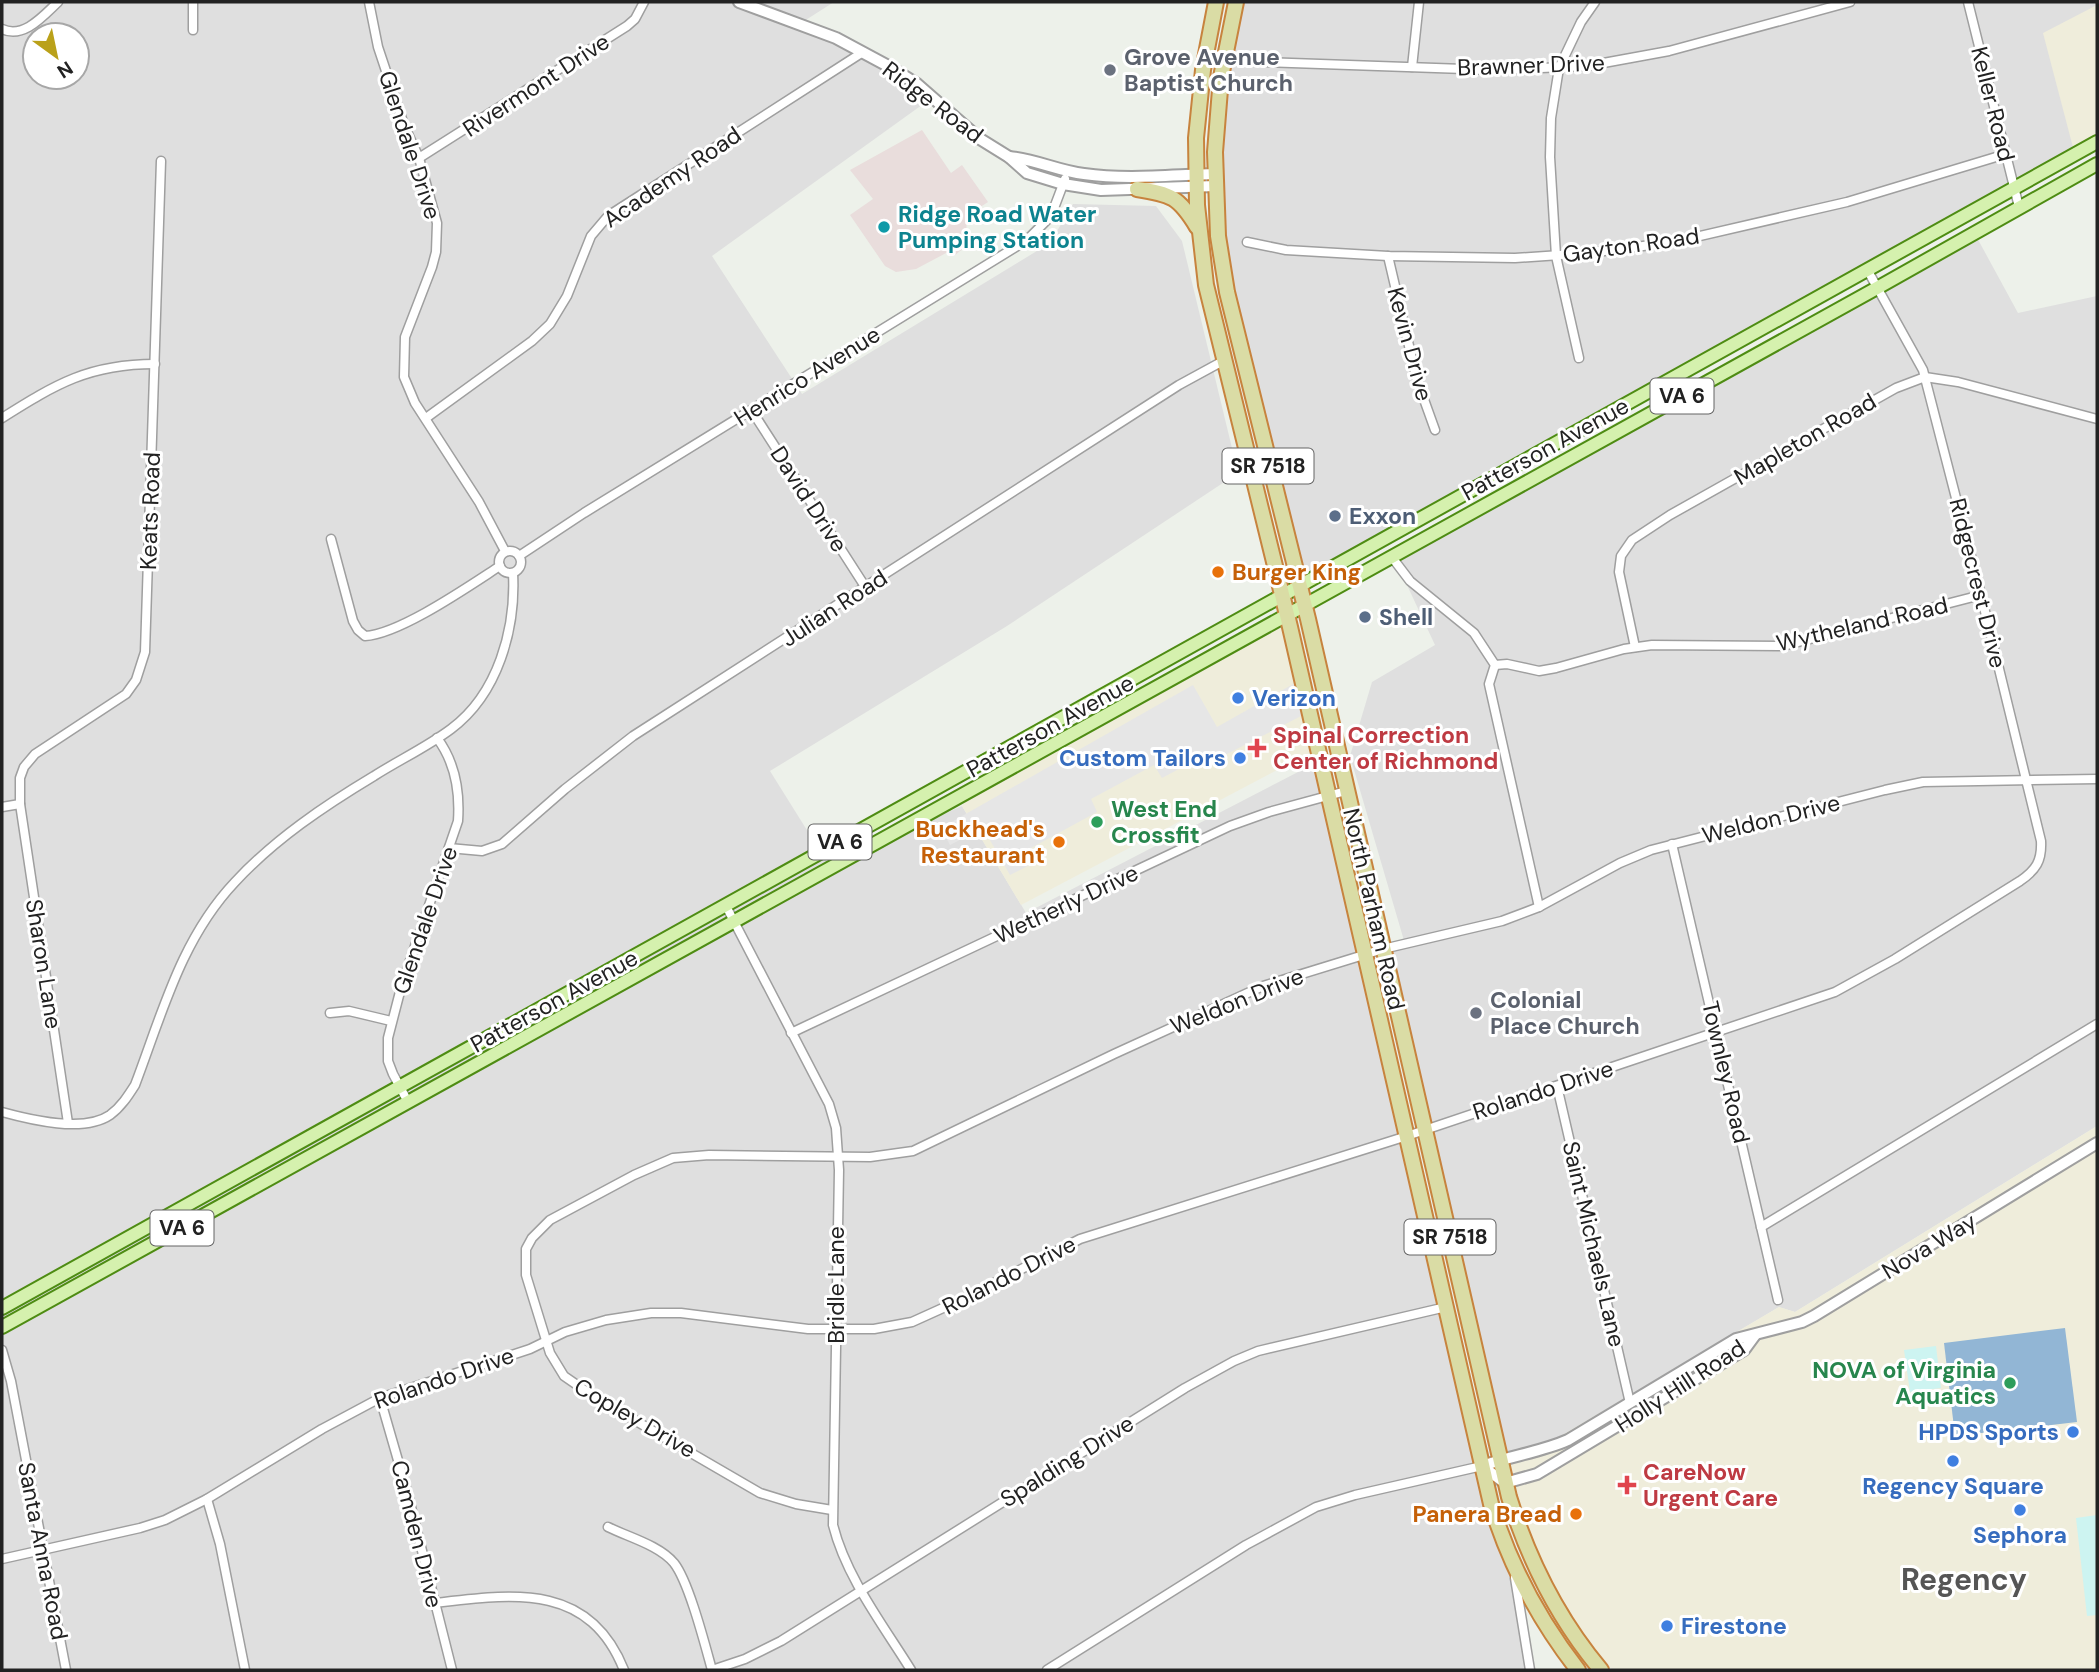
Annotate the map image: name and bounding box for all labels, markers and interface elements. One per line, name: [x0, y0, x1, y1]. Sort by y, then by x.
north arrow: [21, 21, 91, 91]
street label: Rivermont Drive: [457, 26, 615, 144]
place label: Grove Avenue Baptist Church: [1124, 42, 1293, 98]
street label: Keller Road: [1964, 43, 2022, 165]
street label: Brawner Drive: [1457, 47, 1605, 83]
street label: Ridge Road: [877, 54, 989, 150]
text: N: [52, 56, 78, 84]
marker: Grove Avenue Baptist Church: [1102, 62, 1118, 78]
street label: Glendale Drive: [372, 67, 448, 223]
street label: Academy Road: [597, 120, 747, 234]
place label: Ridge Road Water Pumping Station: [898, 199, 1097, 255]
marker: Ridge Road Water Pumping Station: [876, 219, 892, 235]
street label: Gayton Road: [1561, 221, 1701, 269]
street label: Kevin Drive: [1380, 284, 1440, 404]
street label: Henrico Avenue: [728, 319, 886, 433]
road number: VA 6: [1650, 378, 1714, 414]
street label: Mapleton Road: [1729, 386, 1881, 492]
street label: Patterson Avenue: [1456, 391, 1634, 507]
street label: David Drive: [764, 440, 854, 558]
road number: SR 7518: [1222, 448, 1314, 484]
street label: Keats Road: [133, 451, 167, 571]
street label: Ridgecrest Drive: [1942, 495, 2014, 671]
place label: Exxon: [1349, 501, 1416, 531]
marker: Exxon: [1327, 508, 1343, 524]
place label: Burger King: [1232, 557, 1361, 587]
street label: Julian Road: [775, 563, 893, 653]
marker: Burger King: [1210, 564, 1226, 580]
street label: Wytheland Road: [1773, 590, 1951, 658]
place label: Shell: [1379, 602, 1433, 632]
marker: Shell: [1357, 609, 1373, 625]
street label: Patterson Avenue: [961, 668, 1139, 784]
place label: Verizon: [1252, 683, 1336, 713]
marker: Verizon: [1230, 690, 1246, 706]
place label: Spinal Correction Center of Richmond: [1273, 720, 1498, 776]
marker: Spinal Correction Center of Richmond: [1247, 738, 1267, 758]
place label: Custom Tailors: [1059, 743, 1226, 773]
marker: Custom Tailors: [1232, 750, 1248, 766]
street label: Weldon Drive: [1699, 787, 1843, 851]
place label: West End Crossfit: [1111, 794, 1217, 850]
street label: North Parham Road: [1336, 805, 1412, 1013]
place label: Buckhead's Restaurant: [916, 814, 1045, 870]
marker: West End Crossfit: [1089, 814, 1105, 830]
road number: VA 6: [808, 824, 872, 860]
marker: Buckhead's Restaurant: [1051, 834, 1067, 850]
street label: Glendale Drive: [386, 842, 464, 998]
street label: Wetherly Drive: [989, 857, 1143, 951]
street label: Sharon Lane: [19, 897, 69, 1031]
street label: Patterson Avenue: [465, 943, 643, 1059]
street label: Weldon Drive: [1166, 961, 1308, 1041]
place label: Colonial Place Church: [1490, 985, 1640, 1041]
street label: Townley Road: [1695, 998, 1757, 1146]
marker: Colonial Place Church: [1468, 1005, 1484, 1021]
street label: Rolando Drive: [1469, 1053, 1617, 1127]
street label: Saint Michaels Lane: [1556, 1138, 1632, 1350]
street label: Nova Way: [1876, 1206, 1982, 1286]
road number: VA 6: [150, 1210, 214, 1246]
road number: SR 7518: [1404, 1220, 1496, 1254]
street label: Bridle Lane: [821, 1226, 851, 1344]
street label: Rolando Drive: [937, 1228, 1081, 1322]
street label: Holly Hill Road: [1609, 1333, 1751, 1439]
street label: Rolando Drive: [370, 1340, 518, 1416]
place label: NOVA of Virginia Aquatics: [1812, 1355, 1996, 1411]
street label: Copley Drive: [569, 1371, 701, 1465]
marker: NOVA of Virginia Aquatics: [2002, 1375, 2018, 1391]
street label: Spalding Drive: [995, 1408, 1139, 1514]
place label: HPDS Sports: [1918, 1417, 2059, 1447]
marker: HPDS Sports: [2065, 1424, 2081, 1440]
marker: Regency Square: [1945, 1453, 1961, 1469]
street label: Camden Drive: [384, 1457, 450, 1611]
place label: CareNow Urgent Care: [1643, 1457, 1778, 1513]
street label: Santa Anna Road: [11, 1460, 75, 1642]
place label: Regency Square: [1862, 1471, 2044, 1501]
marker: CareNow Urgent Care: [1617, 1475, 1637, 1495]
place label: Panera Bread: [1413, 1499, 1562, 1529]
marker: Sephora: [2012, 1502, 2028, 1518]
marker: Panera Bread: [1568, 1506, 1584, 1522]
place label: Sephora: [1973, 1520, 2067, 1550]
district label: Regency: [1901, 1560, 2027, 1599]
place label: Firestone: [1681, 1611, 1787, 1641]
marker: Firestone: [1659, 1618, 1675, 1634]

